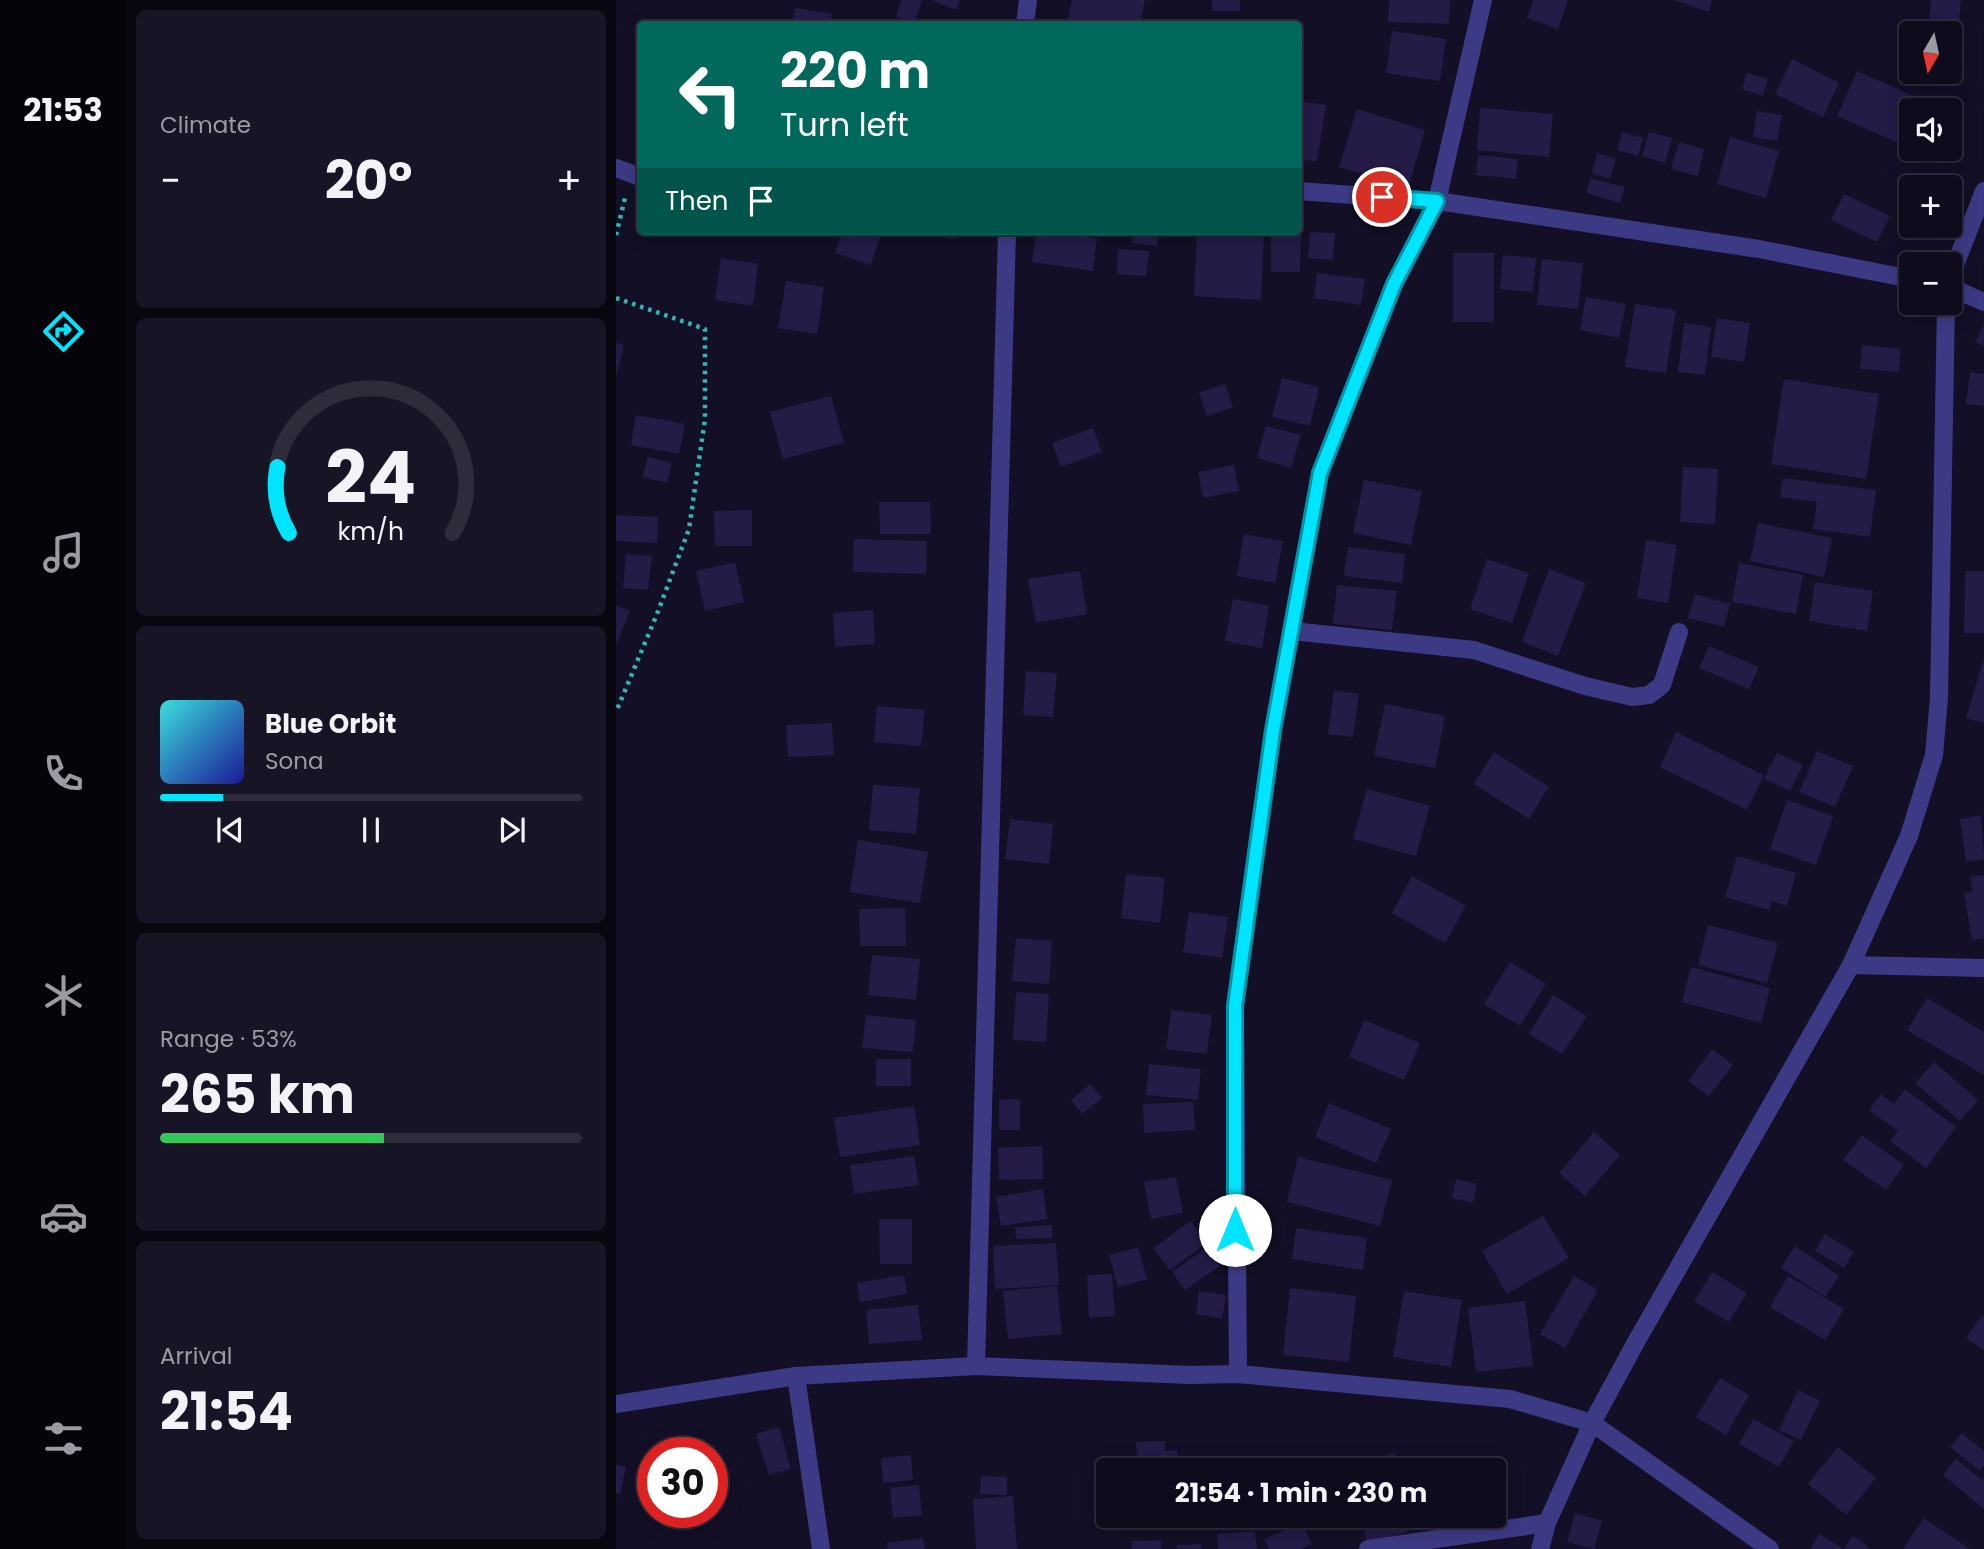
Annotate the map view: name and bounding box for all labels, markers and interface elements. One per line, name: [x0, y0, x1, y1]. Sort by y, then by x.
north arrow: [1899, 21, 1962, 84]
map controls: [1899, 21, 1962, 315]
text: 220 m: [780, 37, 930, 105]
icon: left: [665, 49, 756, 140]
text: 21:53: [23, 87, 103, 132]
button: sound: [1899, 98, 1962, 161]
text: Turn left: [780, 102, 909, 147]
text: Climate: [160, 109, 251, 141]
text: 20°: [325, 144, 412, 217]
text: −: [160, 154, 181, 207]
text: +: [556, 154, 582, 207]
pin: [1352, 167, 1412, 227]
button: +: [1899, 175, 1962, 238]
icon: arrive: [1363, 178, 1401, 216]
icon: arrive: [742, 182, 780, 220]
text: Then: [665, 183, 728, 219]
button: −: [1899, 252, 1962, 315]
icon: directions: [39, 307, 88, 356]
text: 24: [326, 427, 416, 528]
text: km/h: [338, 513, 404, 548]
icon: music: [39, 528, 88, 577]
text: Blue Orbit: [265, 706, 396, 742]
text: Sona: [265, 745, 324, 777]
icon: phone: [39, 749, 88, 798]
icon: previous: [211, 811, 249, 849]
icon: pause: [352, 811, 390, 849]
icon: next: [493, 811, 531, 849]
icon: climate: [39, 971, 88, 1020]
text: Range · 53%: [160, 1023, 297, 1055]
text: 265 km: [160, 1058, 355, 1131]
icon: car: [39, 1192, 88, 1241]
position arrow: [1198, 1193, 1272, 1267]
text: Arrival: [160, 1340, 232, 1372]
text: 21:54: [160, 1375, 293, 1448]
icon: filters: [39, 1414, 88, 1463]
speed limit sign: 30: [637, 1437, 728, 1528]
text: 21:54 · 1 min · 230 m: [1175, 1475, 1427, 1511]

